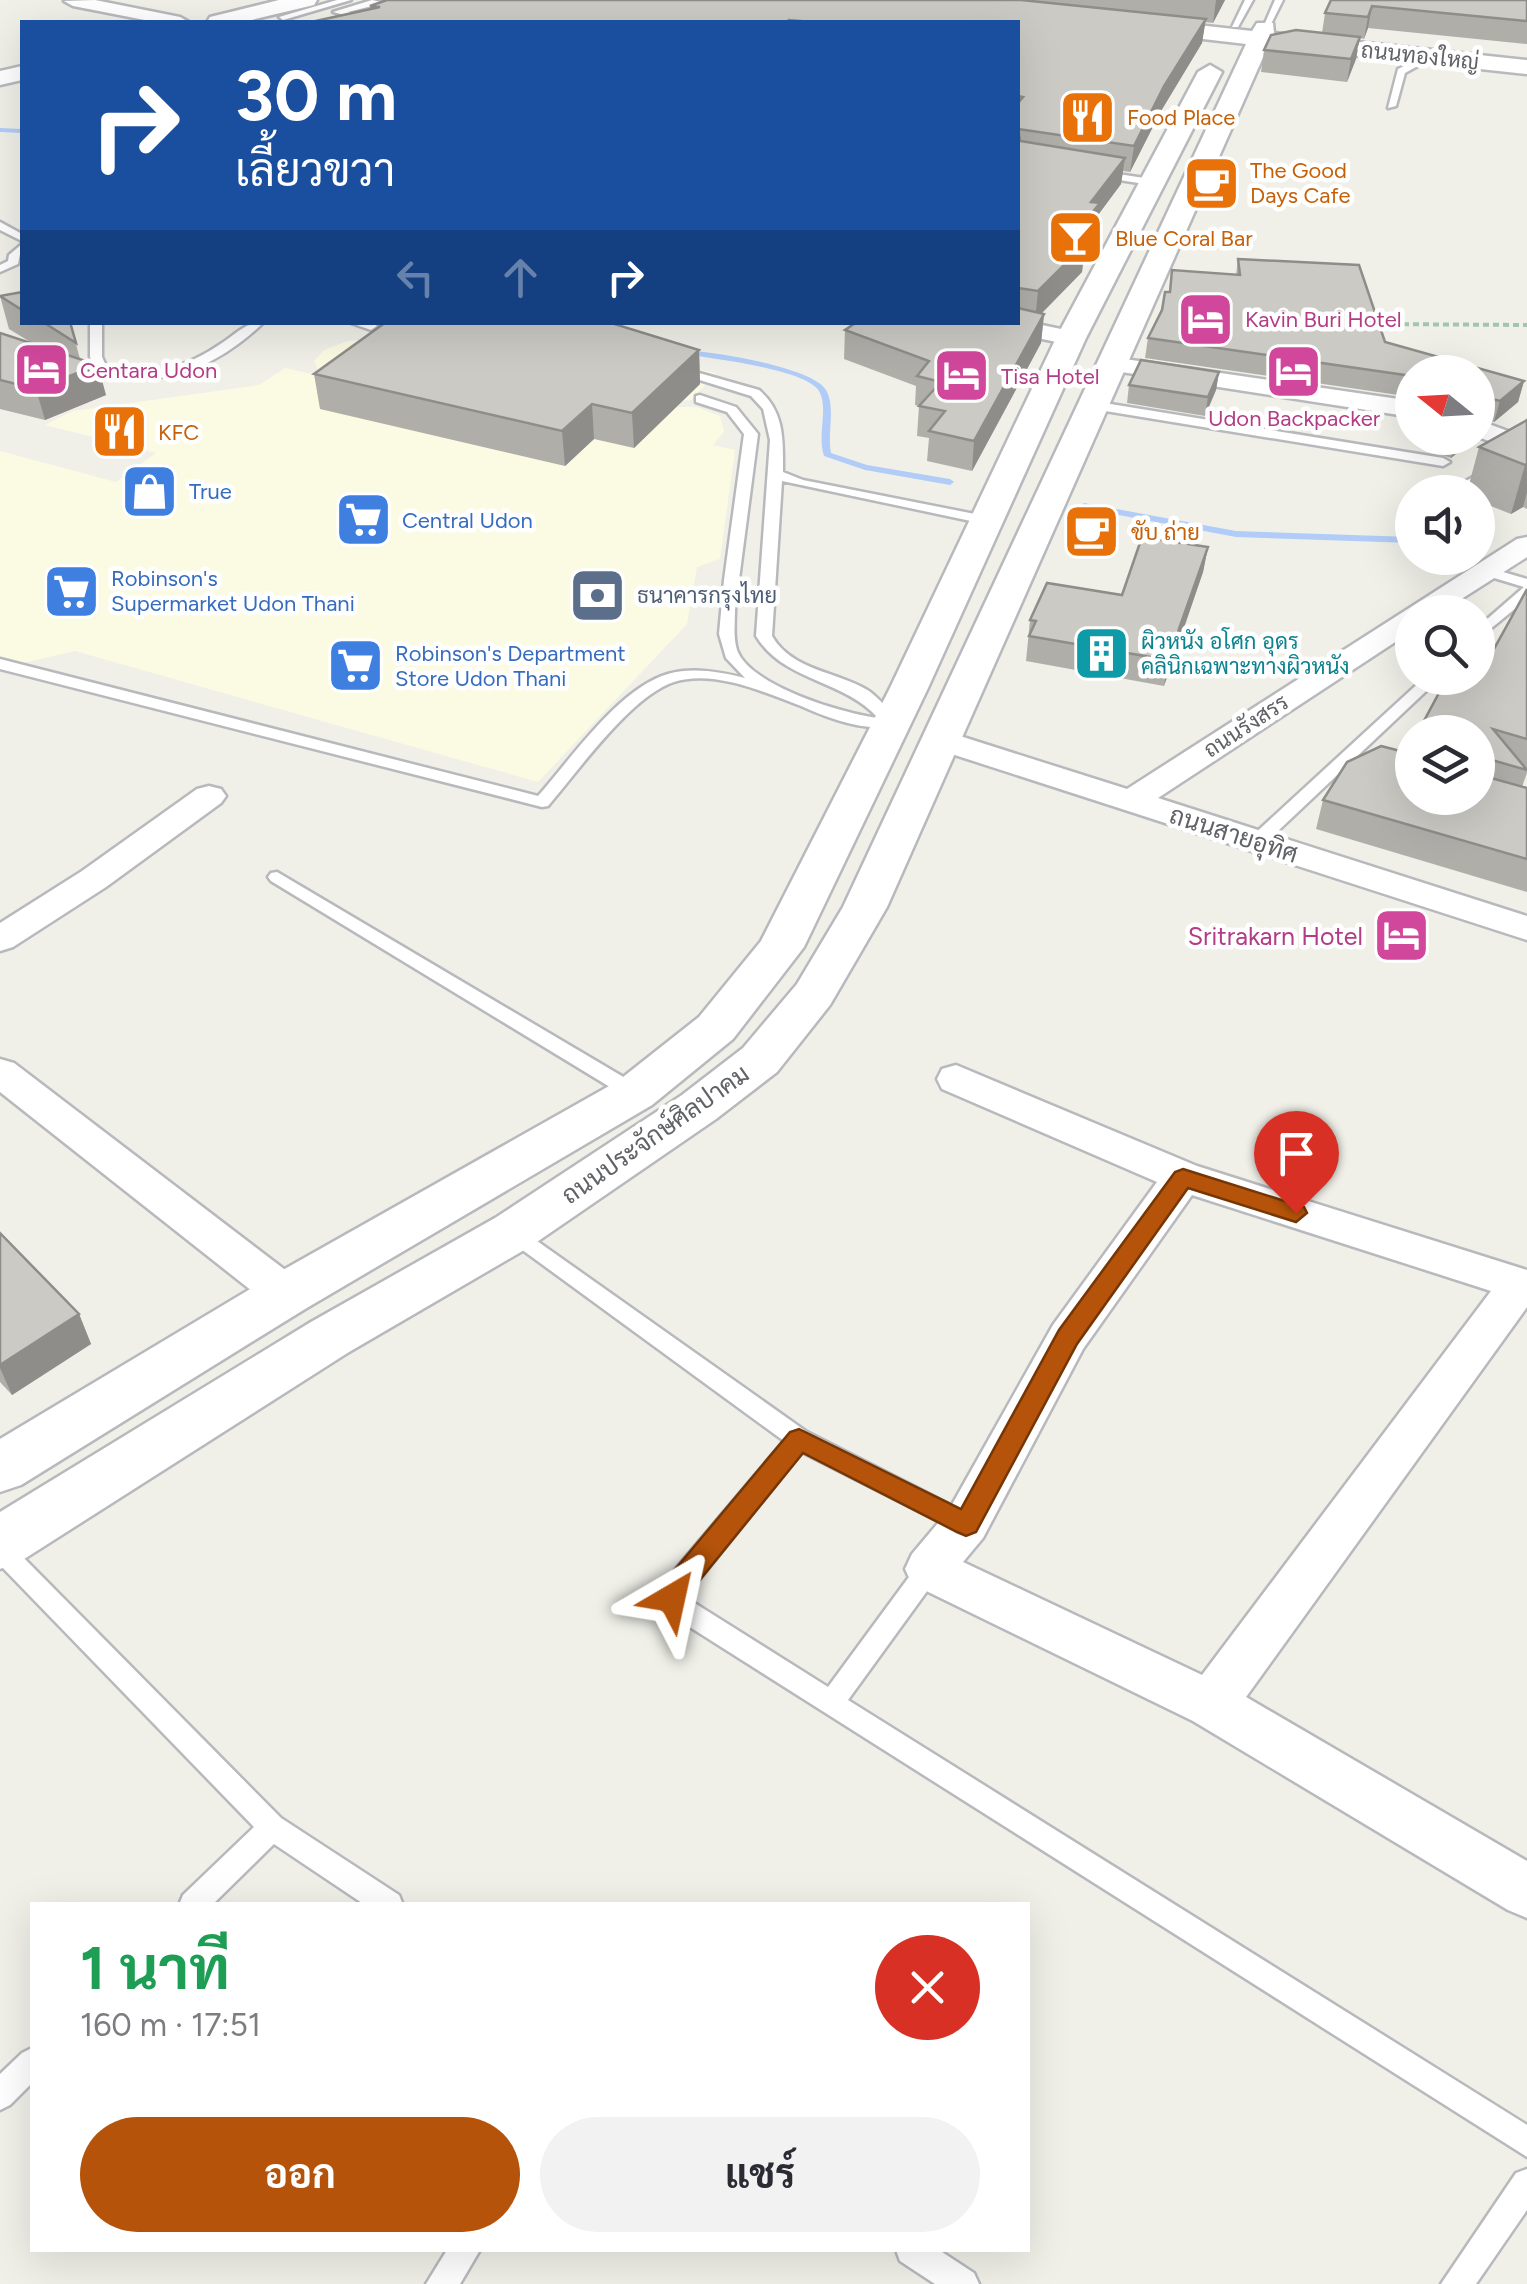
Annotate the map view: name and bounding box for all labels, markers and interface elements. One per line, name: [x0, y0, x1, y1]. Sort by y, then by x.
street label: ถนนทองใหญ่: [1360, 35, 1481, 76]
text: 30 m: [235, 53, 397, 138]
icon: right: [70, 60, 200, 190]
restaurant icon: Food Place: [1058, 87, 1118, 147]
place label: Food Place: [1127, 104, 1235, 131]
text: เลี้ยวขวา: [235, 143, 395, 197]
cafe icon: The Good Days Cafe: [1181, 153, 1241, 213]
place label: The Good Days Cafe: [1250, 157, 1351, 209]
bar icon: Blue Coral Bar: [1046, 208, 1106, 268]
place label: Blue Coral Bar: [1115, 225, 1253, 252]
icon: left: [388, 250, 443, 305]
icon: ahead: [493, 250, 548, 305]
icon: right: [598, 250, 653, 305]
hotel icon: Kavin Buri Hotel: [1176, 289, 1236, 349]
place label: Kavin Buri Hotel: [1245, 306, 1402, 333]
hotel icon: Centara Udon: [11, 340, 71, 400]
hotel icon: Udon Backpacker: [1264, 341, 1324, 401]
hotel icon: Tisa Hotel: [932, 346, 992, 406]
north arrow: [1395, 355, 1495, 455]
map controls: [1395, 355, 1495, 815]
place label: Centara Udon: [80, 357, 217, 384]
place label: Tisa Hotel: [1001, 363, 1100, 390]
restaurant icon: KFC: [89, 402, 149, 462]
place label: Udon Backpacker: [1208, 405, 1381, 432]
place label: KFC: [158, 419, 199, 446]
shop icon: True: [120, 461, 180, 521]
button: sound: [1395, 475, 1495, 575]
place label: True: [189, 478, 232, 505]
supermarket icon: Central Udon: [333, 490, 393, 550]
cafe icon: ขับ ถ่าย: [1062, 502, 1122, 562]
place label: Central Udon: [402, 507, 533, 534]
place label: ขับ ถ่าย: [1131, 519, 1200, 546]
supermarket icon: Robinson's Supermarket Udon Thani: [42, 561, 102, 621]
place label: Robinson's Supermarket Udon Thani: [111, 565, 355, 617]
bank icon: ธนาคารกรุงไทย: [568, 565, 628, 625]
place label: ธนาคารกรุงไทย: [637, 581, 777, 611]
button: search: [1395, 595, 1495, 695]
building icon: ผิวหนัง อโศก อุดร คลินิกเฉพาะทางผิวหนัง: [1072, 624, 1132, 684]
place label: ผิวหนัง อโศก อุดร คลินิกเฉพาะทางผิวหนัง: [1141, 627, 1349, 680]
supermarket icon: Robinson's Department Store Udon Thani: [326, 636, 386, 696]
place label: Robinson's Department Store Udon Thani: [395, 640, 626, 692]
street label: ถนนรังสรร: [1199, 689, 1293, 763]
button: layers: [1395, 715, 1495, 815]
street label: ถนนสายอุทิศ: [1165, 799, 1302, 872]
hotel icon: Sritrakarn Hotel: [1372, 906, 1432, 966]
place label: Sritrakarn Hotel: [1188, 921, 1363, 951]
street label: ถนนประจักษ์ศิลปาคม: [554, 1056, 754, 1210]
pin: [1254, 1111, 1339, 1214]
icon: arrive: [1269, 1126, 1324, 1181]
position arrow: [620, 1546, 724, 1650]
text: 1 นาที: [80, 1932, 230, 2004]
button: close: [875, 1935, 980, 2040]
text: 160 m · 17:51: [80, 2006, 261, 2044]
button: ออก: [80, 2117, 520, 2232]
button: แชร์: [540, 2117, 980, 2232]

